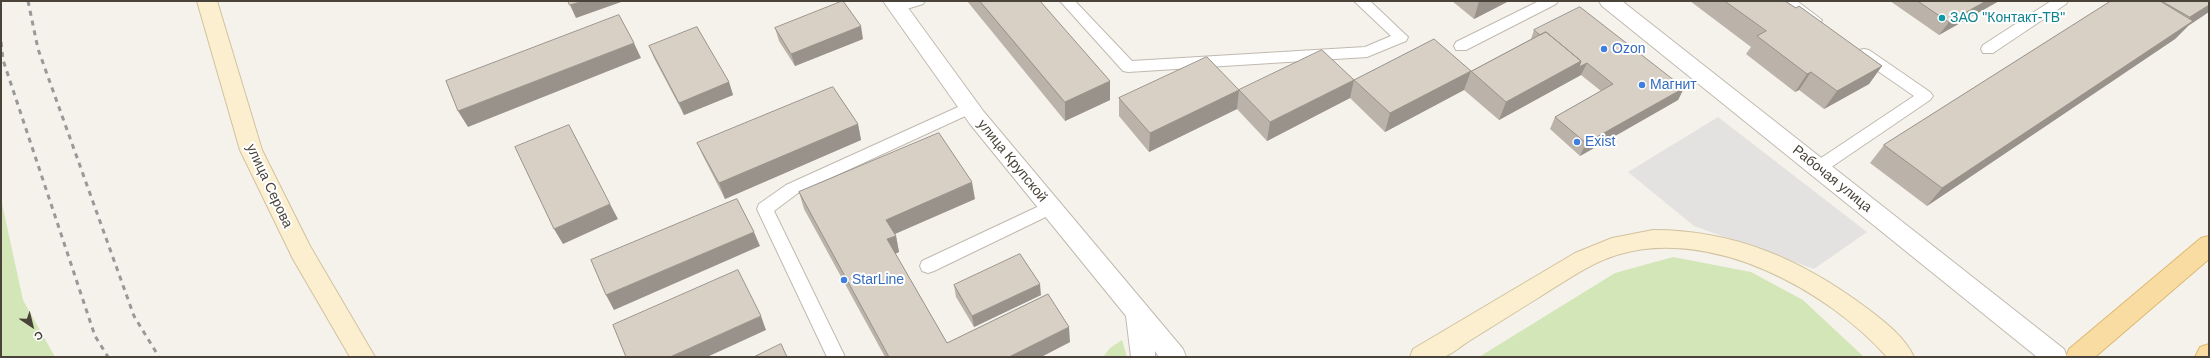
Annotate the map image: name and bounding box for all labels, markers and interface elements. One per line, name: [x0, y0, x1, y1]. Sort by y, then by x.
place label: ЗАО "Контакт-ТВ": [1950, 10, 2065, 26]
marker: ЗАО "Контакт-ТВ": [1937, 13, 1947, 23]
place label: Ozon: [1612, 41, 1645, 57]
marker: Ozon: [1599, 44, 1609, 54]
place label: Магнит: [1650, 77, 1697, 93]
marker: Магнит: [1637, 80, 1647, 90]
street label: улица Крупской: [973, 116, 1051, 206]
place label: Exist: [1585, 134, 1615, 150]
marker: Exist: [1572, 137, 1582, 147]
street label: улица Серова: [242, 141, 296, 231]
street label: Рабочая улица: [1789, 142, 1875, 216]
place label: StarLine: [852, 272, 904, 288]
marker: StarLine: [839, 275, 849, 285]
north arrow: [12, 306, 52, 346]
text: С: [32, 329, 46, 343]

